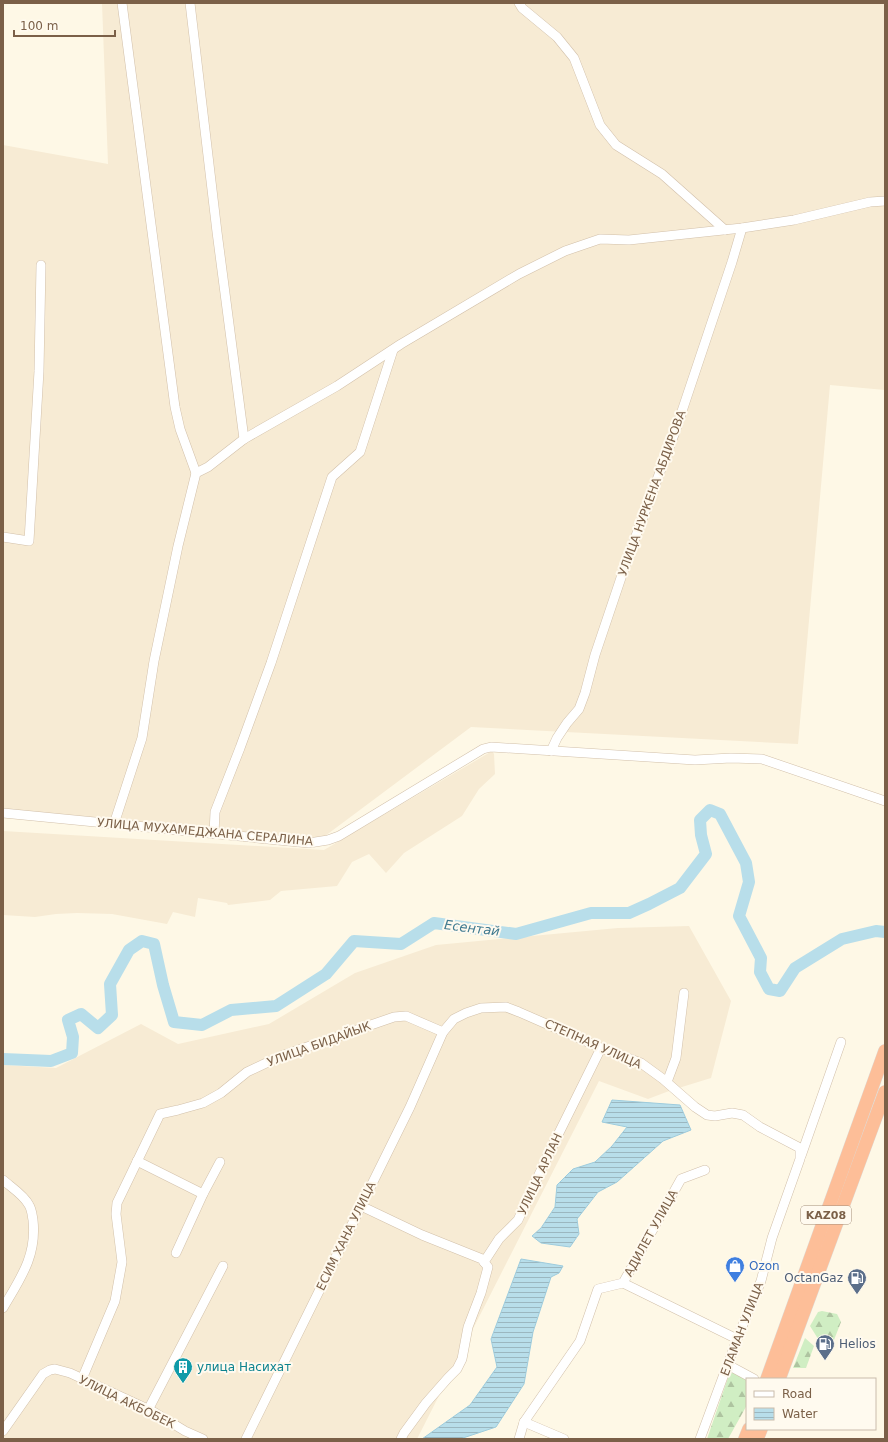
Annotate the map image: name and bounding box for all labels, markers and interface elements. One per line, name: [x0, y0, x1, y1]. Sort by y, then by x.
scale bar: [14, 12, 115, 38]
text: 100 m: [20, 19, 58, 33]
street label: УЛИЦА НУРКЕНА АБДИРОВА: [615, 408, 689, 578]
street label: УЛИЦА МУХАМЕДЖАНА СЕРАЛИНА: [96, 816, 314, 848]
water label: Есентай: [443, 917, 501, 939]
street label: СТЕПНАЯ УЛИЦА: [542, 1016, 644, 1072]
street label: УЛИЦА БИДАЙЫК: [265, 1018, 373, 1069]
street label: УЛИЦА АРЛАН: [515, 1131, 565, 1217]
street label: ЕСИМ ХАНА УЛИЦА: [314, 1179, 379, 1293]
street label: АДИЛЕТ УЛИЦА: [621, 1186, 681, 1279]
road number: KAZ08: [801, 1206, 851, 1224]
shop icon: Ozon: [724, 1255, 746, 1283]
place label: Ozon: [749, 1259, 780, 1273]
fuel station icon: OctanGaz: [846, 1267, 868, 1295]
place label: OctanGaz: [784, 1271, 843, 1285]
street label: ЕЛАМАН УЛИЦА: [718, 1280, 767, 1378]
fuel station icon: Helios: [814, 1333, 836, 1361]
place label: Helios: [839, 1337, 876, 1351]
building icon: улица Насихат: [172, 1356, 194, 1384]
place label: улица Насихат: [197, 1360, 291, 1374]
street label: УЛИЦА АКБОБЕК: [77, 1373, 178, 1432]
legend: [746, 1378, 876, 1430]
text: Road: [782, 1387, 812, 1401]
text: Water: [782, 1407, 818, 1421]

